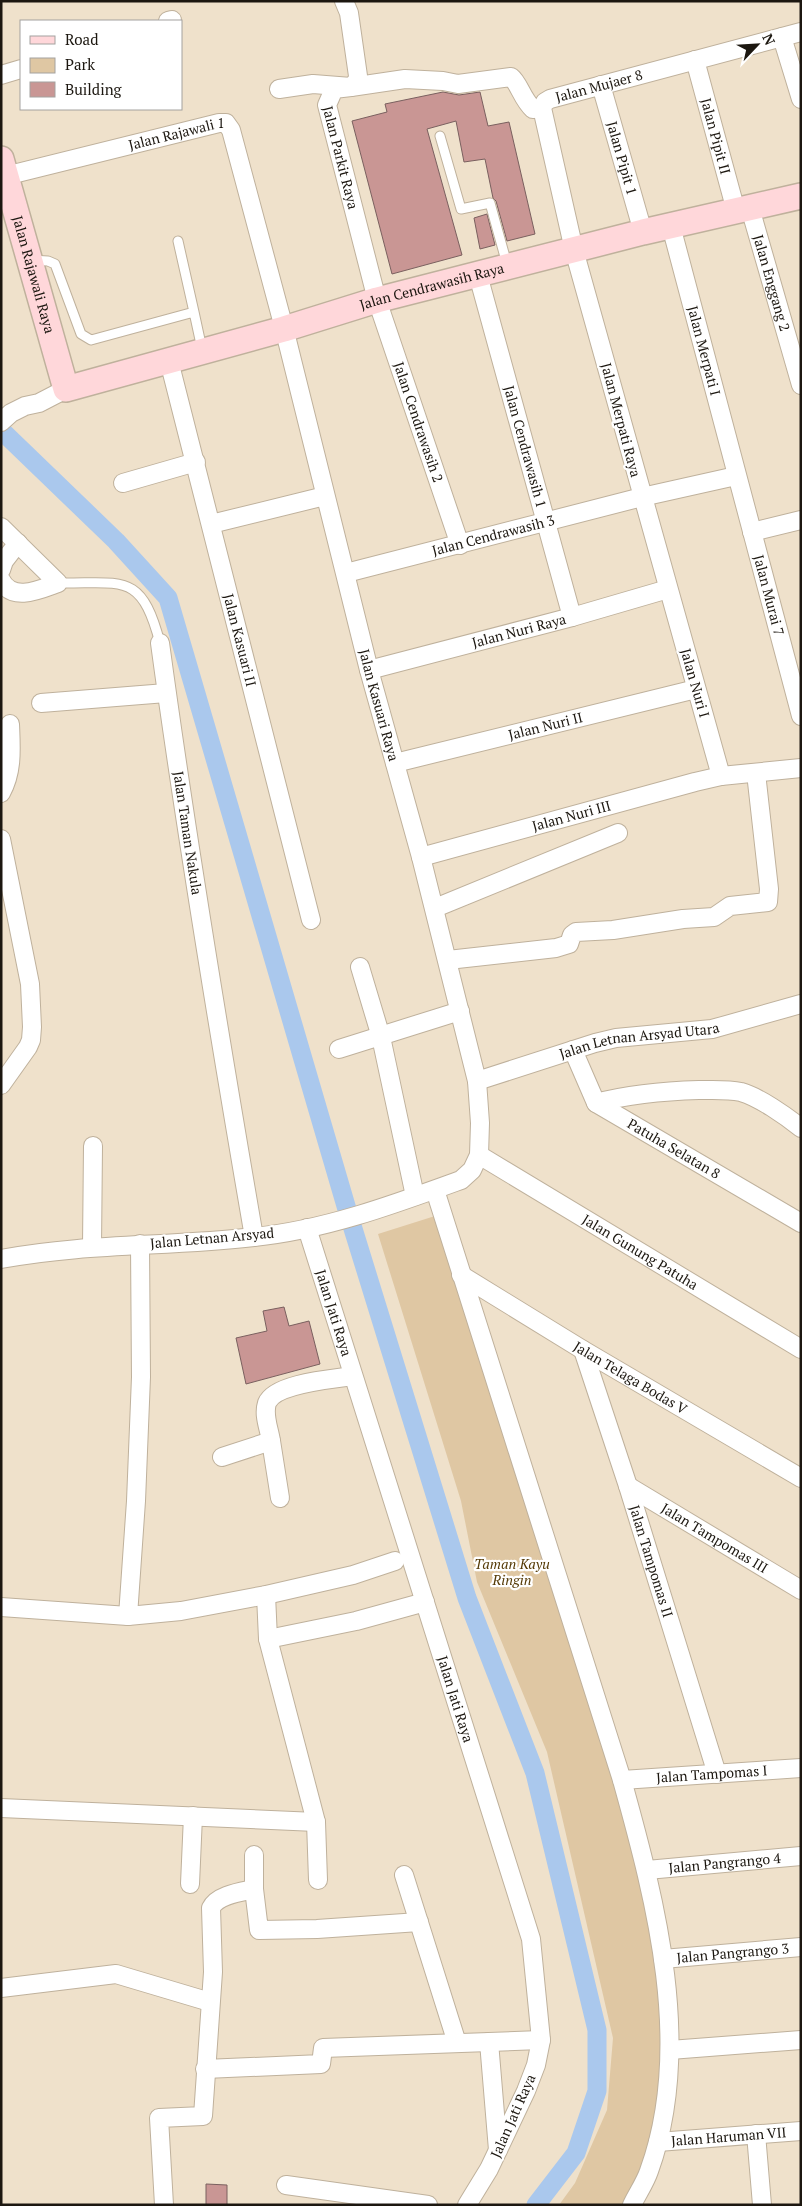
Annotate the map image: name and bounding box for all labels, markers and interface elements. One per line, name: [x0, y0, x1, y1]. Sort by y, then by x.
legend: [20, 20, 182, 110]
north arrow: [732, 20, 782, 70]
text: Road: [65, 29, 98, 49]
text: N: [758, 30, 780, 48]
text: Park: [65, 54, 95, 74]
street label: Jalan Mujaer 8: [553, 65, 645, 106]
text: Building: [65, 79, 123, 99]
street label: Jalan Pipit II: [697, 96, 736, 176]
street label: Jalan Parkit Raya: [319, 104, 363, 211]
street label: Jalan Rajawali 1: [126, 113, 225, 154]
street label: Jalan Pipit 1: [603, 119, 642, 197]
street label: Jalan Rajawali Raya: [8, 213, 60, 335]
street label: Jalan Enggang 2: [749, 232, 795, 333]
street label: Jalan Cendrawasih Raya: [357, 258, 506, 314]
street label: Jalan Merpati I: [684, 304, 726, 398]
street label: Jalan Cendrawasih 2: [390, 359, 448, 485]
street label: Jalan Merpati Raya: [597, 361, 646, 479]
street label: Jalan Cendrawasih 1: [500, 383, 551, 510]
street label: Jalan Cendrawasih 3: [430, 510, 556, 560]
street label: Jalan Murai 7: [750, 553, 789, 637]
street label: Jalan Kasuari II: [219, 592, 261, 688]
street label: Jalan Nuri Raya: [470, 609, 568, 652]
street label: Jalan Nuri I: [677, 646, 714, 720]
street label: Jalan Kasuari Raya: [355, 647, 404, 763]
street label: Jalan Nuri II: [506, 707, 585, 744]
street label: Jalan Taman Nakula: [169, 770, 207, 896]
street label: Jalan Nuri III: [530, 795, 613, 835]
street label: Jalan Letnan Arsyad Utara: [557, 1017, 721, 1063]
street label: Patuha Selatan 8: [624, 1113, 724, 1183]
street label: Jalan Gunung Patuha: [579, 1209, 702, 1294]
street label: Jalan Letnan Arsyad: [149, 1223, 275, 1252]
street label: Jalan Jati Raya: [312, 1267, 357, 1358]
street label: Jalan Telaga Bodas V: [570, 1336, 691, 1418]
street label: Jalan Tampomas III: [658, 1498, 772, 1577]
street label: Jalan Tampomas II: [625, 1503, 678, 1620]
park label: Taman Kayu Ringin: [474, 1554, 550, 1589]
street label: Jalan Jati Raya: [433, 1653, 478, 1745]
street label: Jalan Tampomas I: [655, 1760, 768, 1787]
street label: Jalan Pangrango 4: [668, 1848, 782, 1877]
street label: Jalan Pangrango 3: [676, 1938, 790, 1967]
street label: Jalan Jati Raya: [486, 2071, 539, 2161]
street label: Jalan Haruman VII: [670, 2122, 787, 2150]

